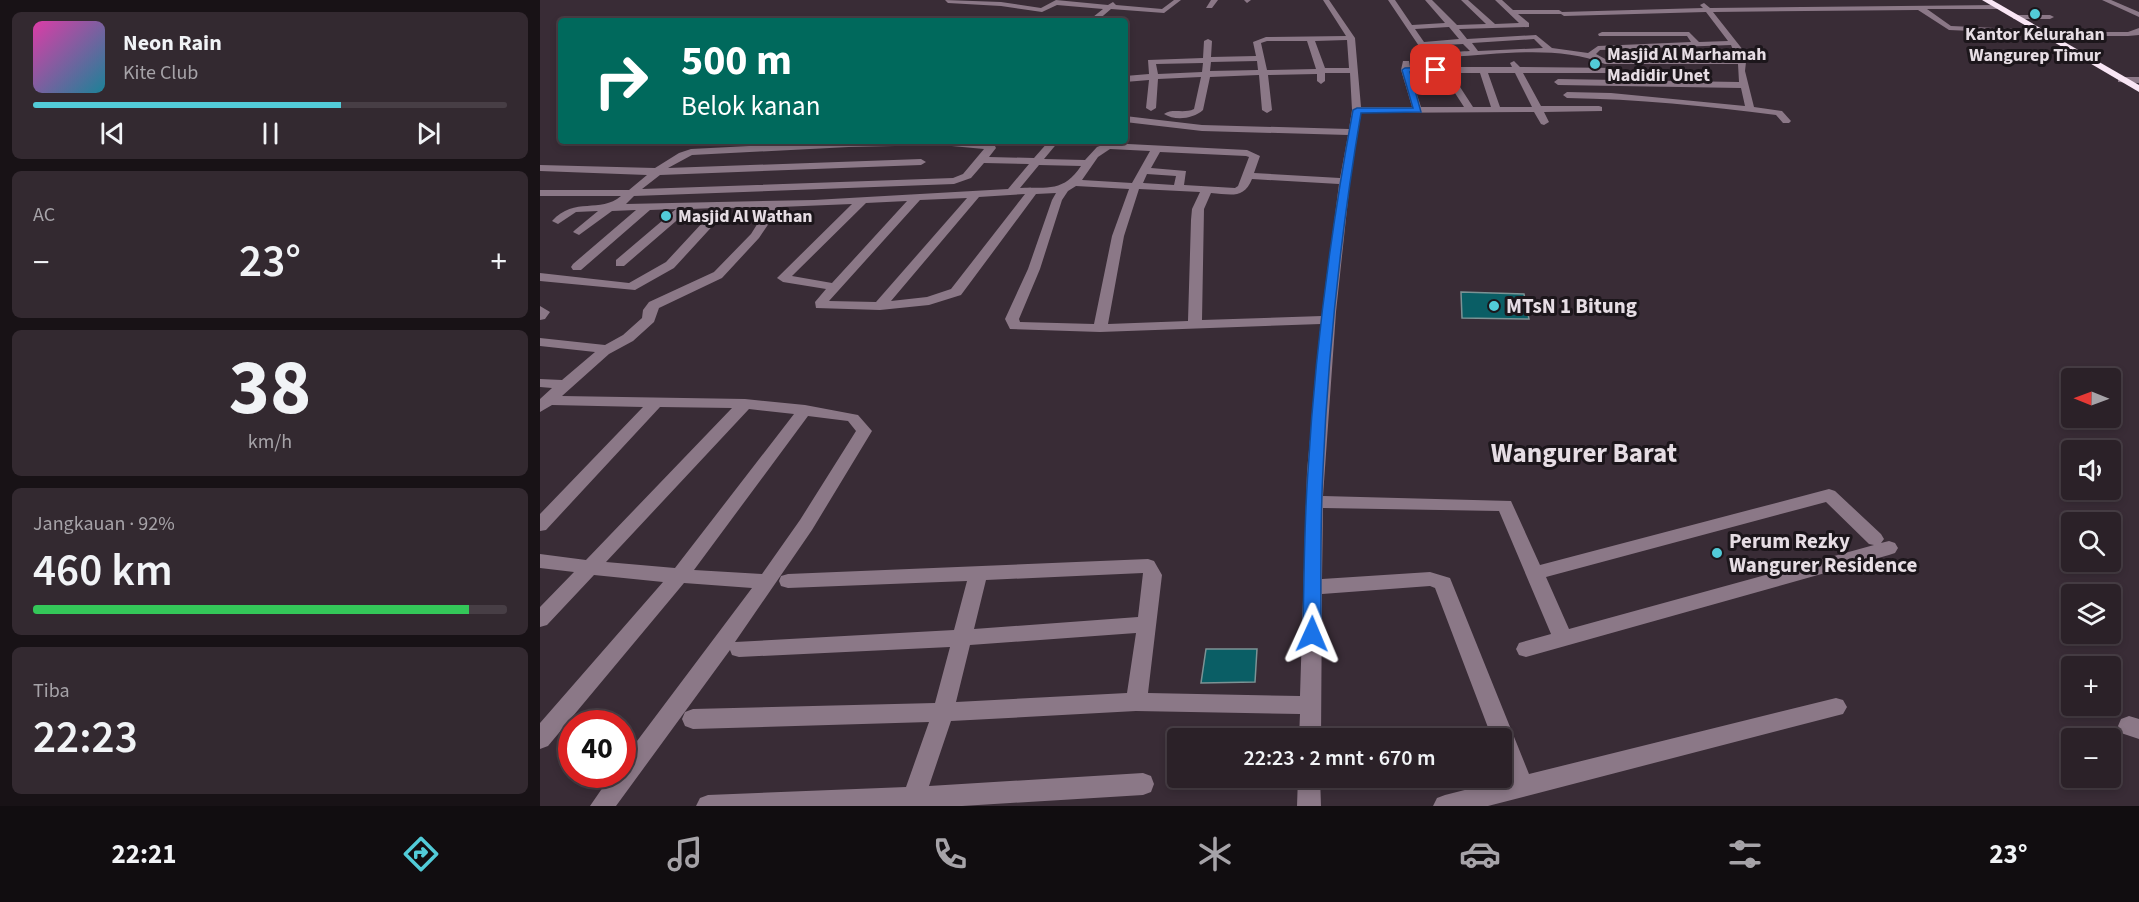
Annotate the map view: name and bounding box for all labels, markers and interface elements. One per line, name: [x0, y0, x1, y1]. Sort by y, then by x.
marker: Kantor Kelurahan Wangurep Timur: [2028, 7, 2042, 21]
place label: Kantor Kelurahan Wangurep Timur: [1965, 22, 2105, 68]
text: Neon Rain: [123, 27, 222, 59]
text: 500 m: [681, 31, 792, 91]
icon: right: [582, 42, 660, 120]
place label: Masjid Al Marhamah Madidir Unet: [1607, 42, 1766, 88]
pin: [1410, 44, 1461, 95]
icon: arrive: [1419, 53, 1452, 86]
marker: Masjid Al Marhamah Madidir Unet: [1588, 57, 1602, 71]
text: Kite Club: [123, 59, 198, 87]
text: Belok kanan: [681, 87, 820, 126]
icon: previous: [96, 117, 129, 150]
icon: pause: [254, 117, 287, 150]
icon: next: [412, 117, 445, 150]
text: AC: [33, 201, 55, 229]
place label: Masjid Al Wathan: [678, 204, 813, 229]
marker: Masjid Al Wathan: [659, 209, 673, 223]
text: 23°: [239, 230, 301, 294]
text: −: [33, 239, 49, 286]
text: +: [491, 239, 507, 286]
place label: MTsN 1 Bitung: [1506, 291, 1637, 321]
marker: MTsN 1 Bitung: [1487, 299, 1501, 313]
text: 38: [229, 333, 311, 444]
north arrow: [2061, 368, 2121, 428]
map controls: [2061, 368, 2121, 788]
text: km/h: [248, 428, 292, 456]
district label: Wangurer Barat: [1491, 434, 1677, 473]
button: sound: [2061, 440, 2121, 500]
text: Jangkauan · 92%: [33, 510, 175, 538]
button: search: [2061, 512, 2121, 572]
place label: Perum Rezky Wangurer Residence: [1729, 526, 1917, 580]
text: 460 km: [33, 539, 173, 603]
marker: Perum Rezky Wangurer Residence: [1710, 546, 1724, 560]
button: layers: [2061, 584, 2121, 644]
position arrow: [1280, 602, 1344, 666]
button: +: [2061, 656, 2121, 716]
text: Tiba: [33, 677, 70, 705]
text: 22:23: [33, 706, 138, 770]
speed limit sign: 40: [558, 710, 636, 788]
button: −: [2061, 728, 2121, 788]
text: 22:23 · 2 mnt · 670 m: [1243, 742, 1436, 774]
icon: directions: [400, 833, 442, 875]
icon: music: [664, 833, 706, 875]
icon: phone: [929, 833, 971, 875]
icon: climate: [1194, 833, 1236, 875]
icon: car: [1459, 833, 1501, 875]
icon: filters: [1724, 833, 1766, 875]
text: 22:21: [111, 835, 177, 874]
text: 23°: [1989, 835, 2028, 874]

